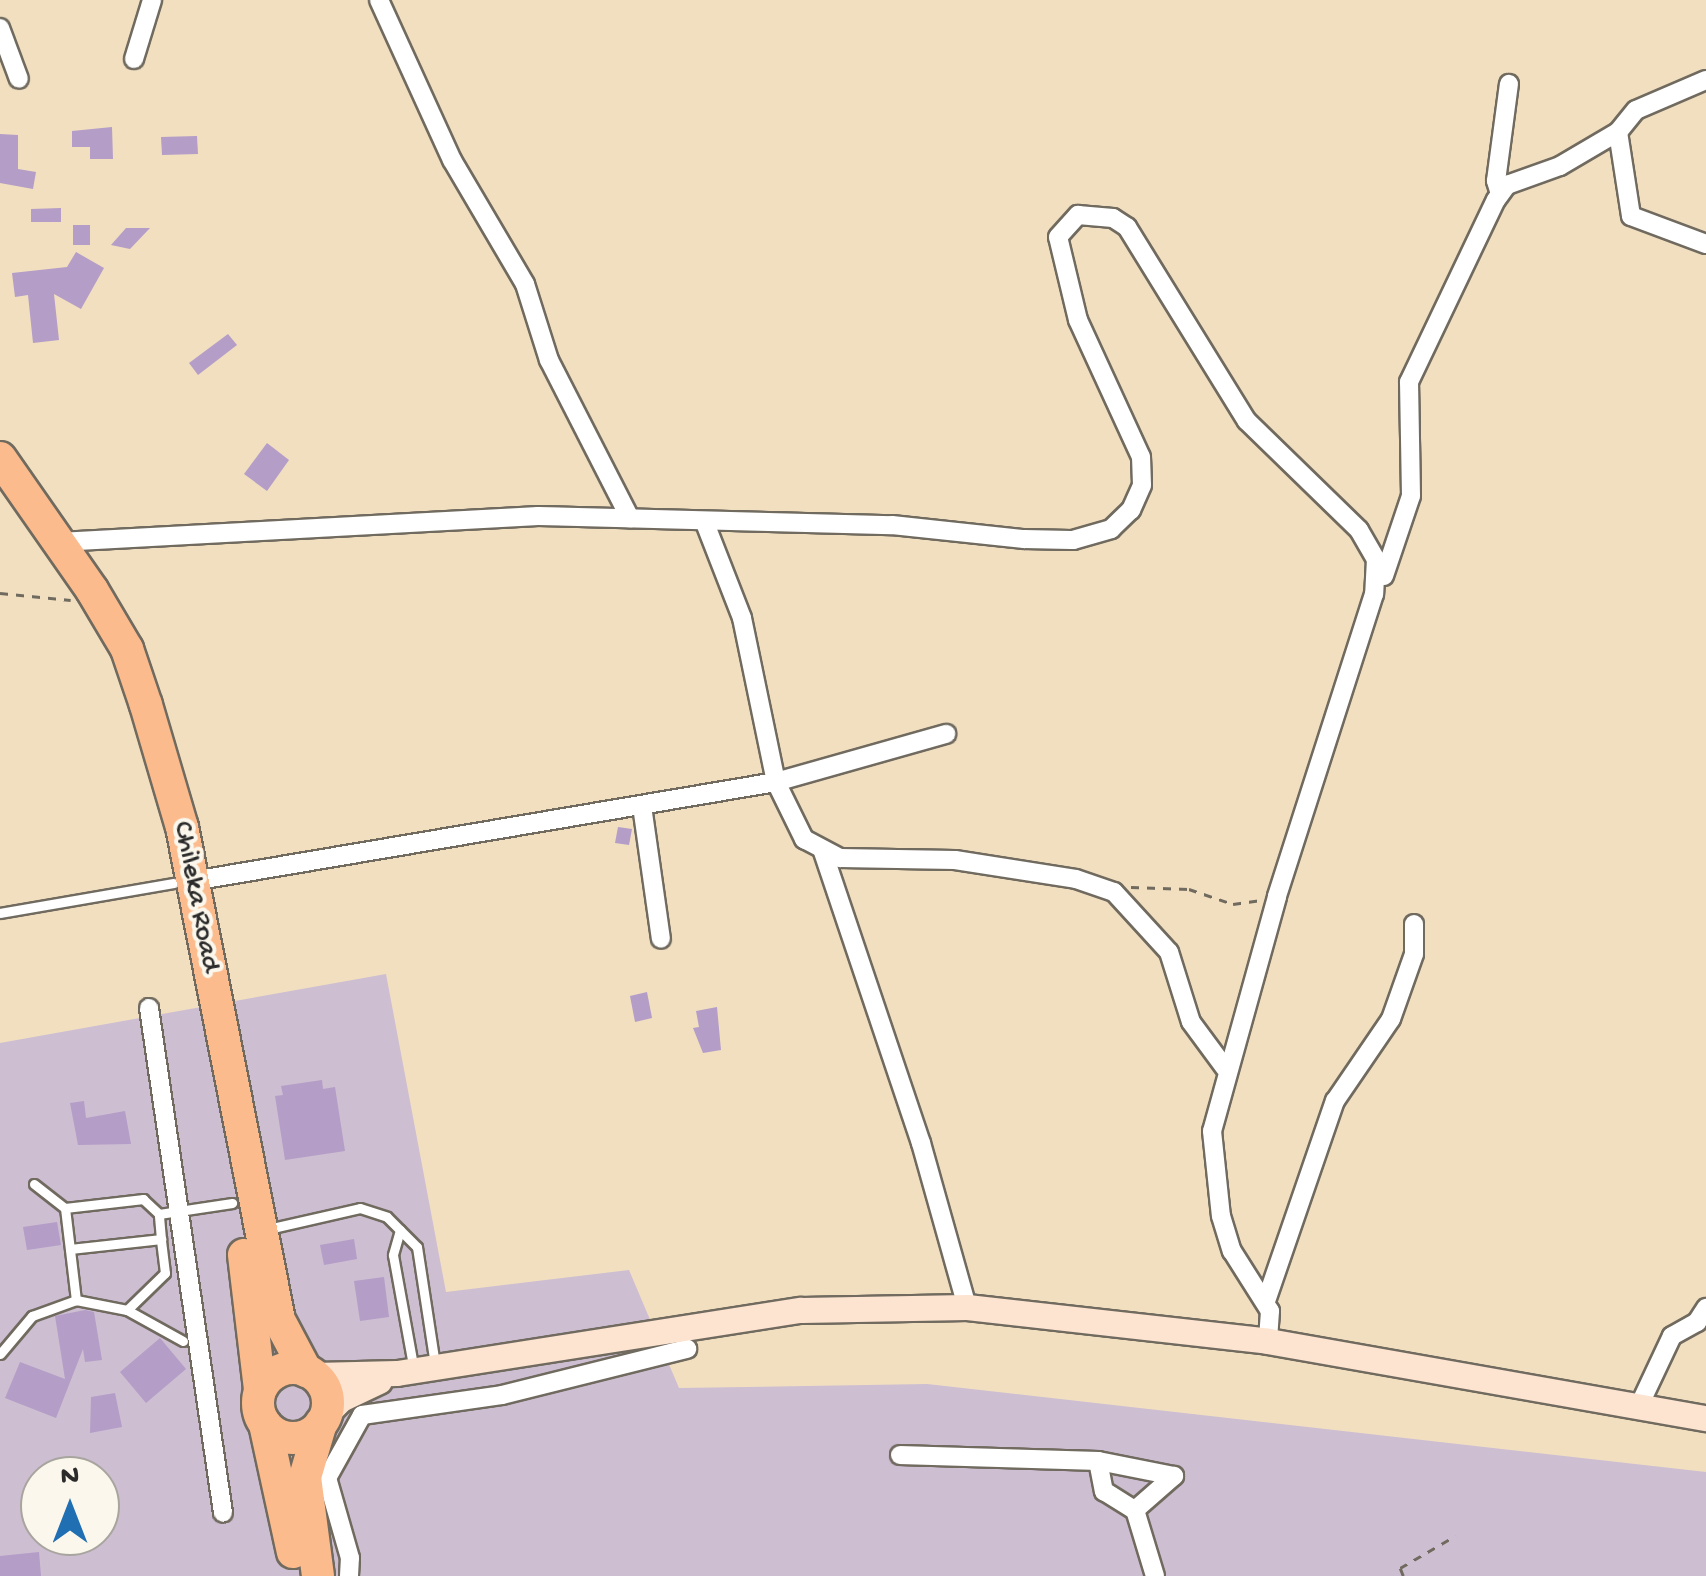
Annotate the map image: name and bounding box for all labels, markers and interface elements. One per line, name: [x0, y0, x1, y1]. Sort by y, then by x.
street label: Chileka Road: [164, 819, 226, 975]
north arrow: [20, 1456, 120, 1556]
text: N: [61, 1461, 79, 1494]

